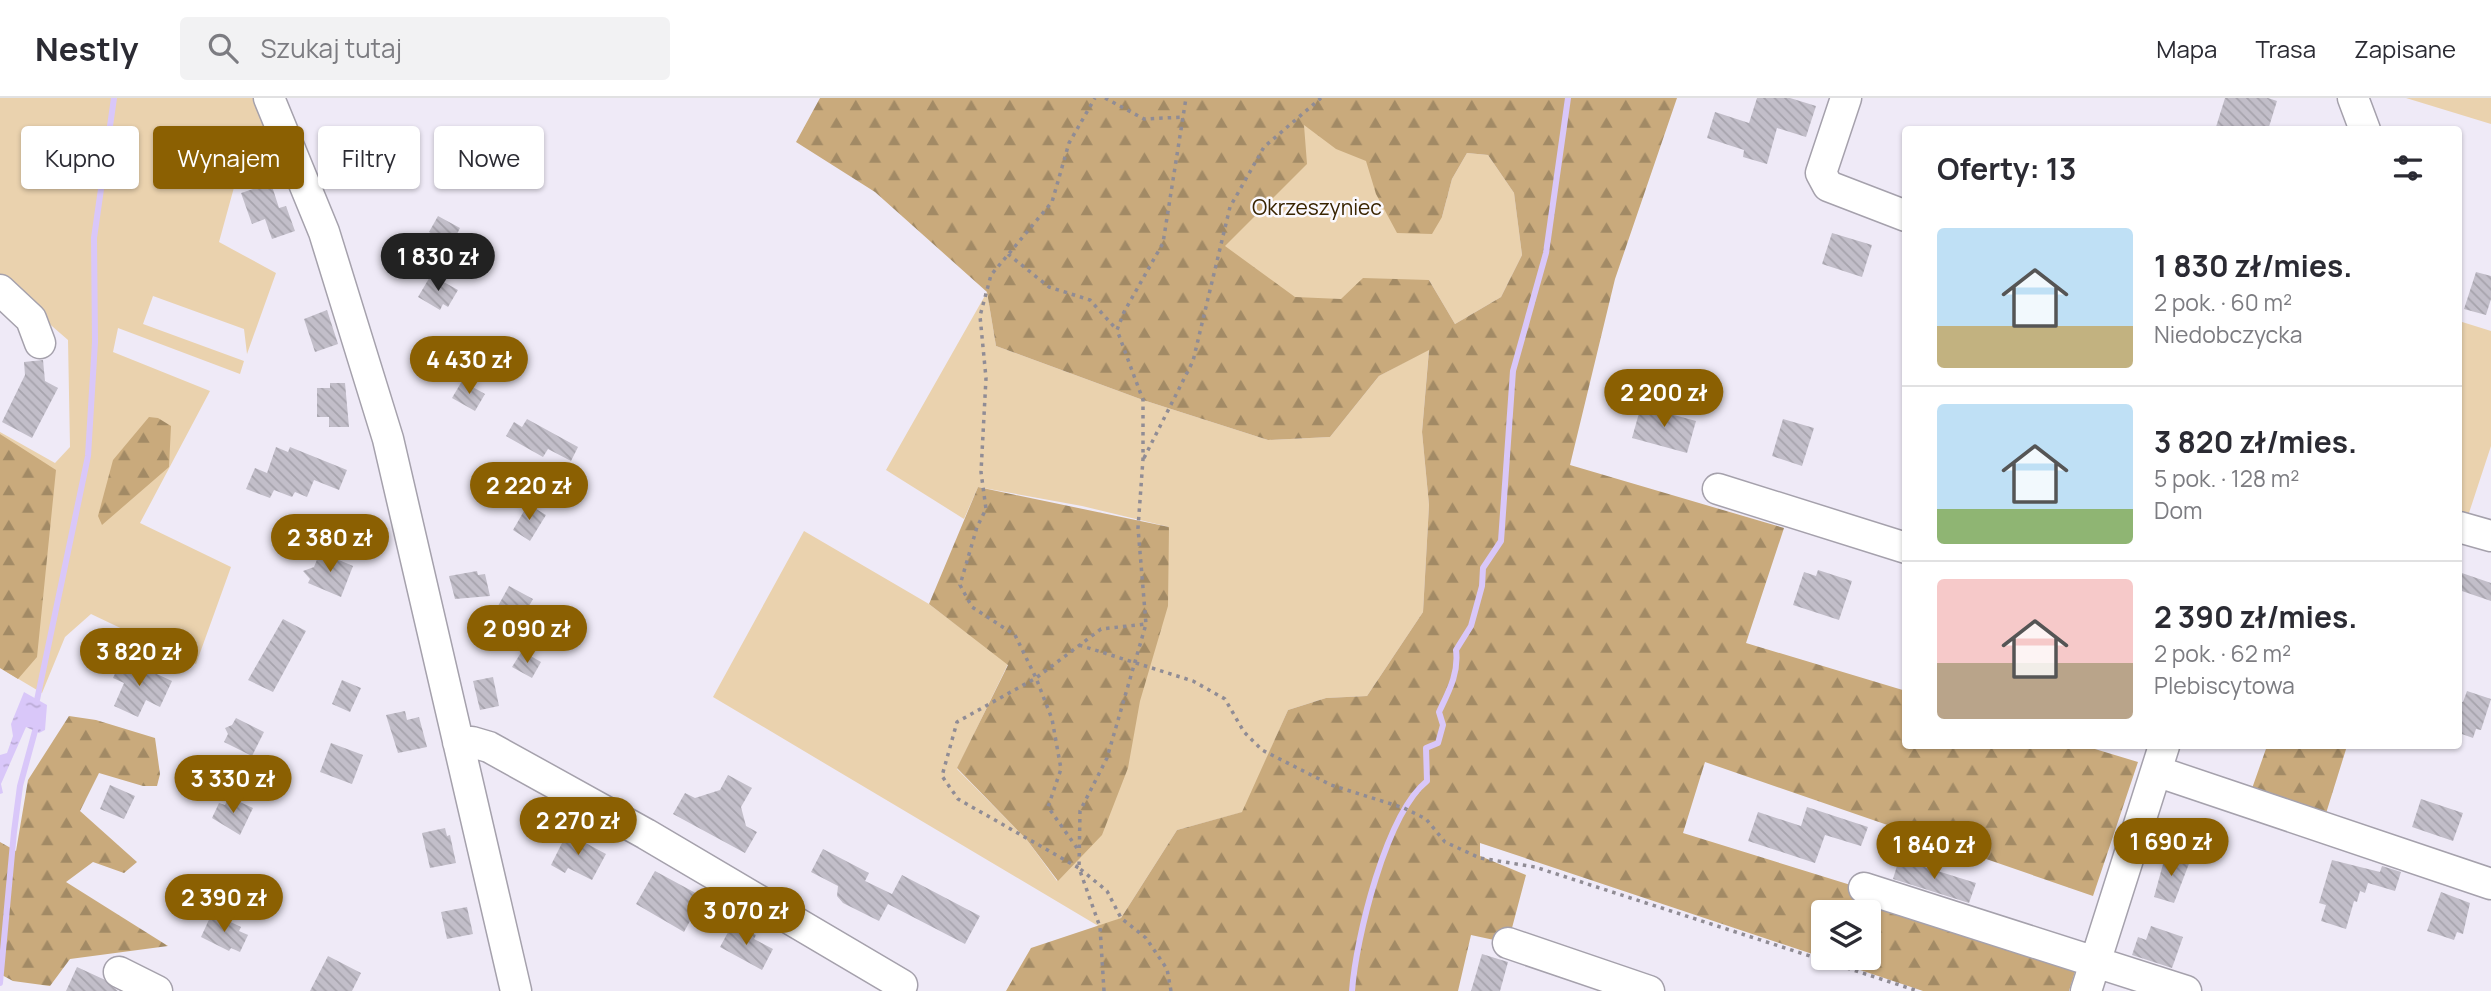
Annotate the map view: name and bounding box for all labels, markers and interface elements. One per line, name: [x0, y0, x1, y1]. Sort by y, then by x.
search box: [180, 17, 670, 80]
text: Nestly: [35, 26, 138, 71]
icon: search: [204, 29, 242, 67]
text: Szukaj tutaj: [260, 30, 402, 66]
text: Mapa: [2156, 32, 2217, 65]
text: Trasa: [2255, 32, 2316, 65]
text: Zapisane: [2354, 32, 2456, 65]
chip: Kupno: [21, 126, 139, 189]
chip: Wynajem: [153, 126, 304, 189]
chip: Filtry: [318, 126, 420, 189]
chip: Nowe: [434, 126, 544, 189]
text: Oferty: 13: [1937, 148, 2076, 189]
icon: filters: [2389, 149, 2427, 187]
park label: Okrzeszyniec: [1252, 193, 1382, 221]
pin: 1 830 zł: [366, 234, 510, 293]
text: 1 830 zł: [397, 240, 479, 272]
text: 1 830 zł/mies.: [2154, 245, 2352, 286]
icon: home: [1993, 256, 2077, 340]
text: 2 pok. · 60 m²: [2154, 286, 2292, 318]
text: Niedobczycka: [2154, 318, 2303, 350]
pin: 4 430 zł: [397, 336, 541, 396]
text: 4 430 zł: [426, 343, 512, 375]
pin: 2 200 zł: [1592, 370, 1736, 429]
text: 2 200 zł: [1620, 376, 1708, 408]
text: 3 820 zł/mies.: [2154, 421, 2357, 462]
icon: home: [1993, 432, 2077, 516]
pin: 2 220 zł: [457, 462, 601, 522]
text: 5 pok. · 128 m²: [2154, 462, 2300, 494]
text: 2 220 zł: [486, 469, 572, 501]
text: Dom: [2154, 494, 2203, 526]
pin: 2 380 zł: [258, 514, 402, 574]
text: 2 380 zł: [287, 521, 373, 553]
text: 2 390 zł/mies.: [2154, 596, 2357, 637]
pin: 2 090 zł: [455, 606, 599, 665]
icon: home: [1993, 607, 2077, 691]
text: 2 090 zł: [483, 612, 571, 644]
pin: 3 820 zł: [67, 628, 211, 688]
text: 3 820 zł: [96, 635, 182, 667]
text: 2 pok. · 62 m²: [2154, 637, 2291, 669]
text: Plebiscytowa: [2154, 669, 2295, 701]
pin: 3 330 zł: [161, 756, 305, 815]
text: 3 330 zł: [191, 762, 275, 794]
pin: 2 270 zł: [506, 798, 650, 857]
text: 2 270 zł: [536, 804, 620, 836]
pin: 1 690 zł: [2099, 818, 2243, 878]
pin: 1 840 zł: [1862, 822, 2006, 881]
text: 1 690 zł: [2130, 825, 2212, 857]
text: 1 840 zł: [1892, 828, 1976, 860]
pin: 2 390 zł: [152, 874, 296, 934]
text: 2 390 zł: [181, 881, 267, 913]
pin: 3 070 zł: [674, 888, 818, 947]
text: 3 070 zł: [703, 894, 789, 926]
map controls: [1811, 900, 1881, 970]
button: layers: [1811, 900, 1881, 970]

